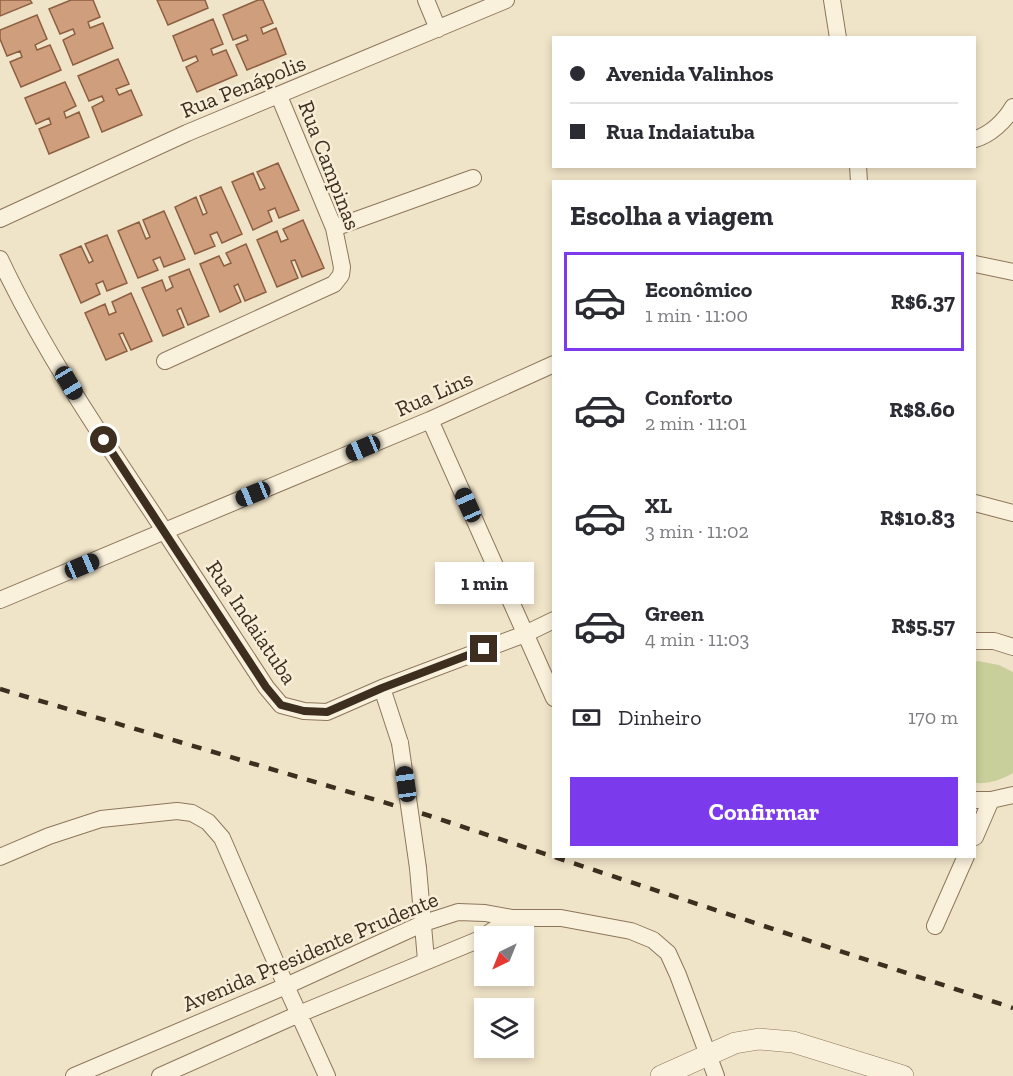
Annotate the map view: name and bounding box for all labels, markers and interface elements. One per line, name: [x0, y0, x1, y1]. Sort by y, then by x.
street label: Rua Penápolis: [177, 49, 310, 124]
text: Avenida Valinhos: [606, 60, 774, 87]
street label: Rua Campinas: [292, 97, 367, 234]
text: Rua Indaiatuba: [606, 118, 755, 145]
text: Escolha a viagem: [570, 200, 773, 232]
icon: car: [573, 275, 627, 329]
text: Econômico: [645, 276, 752, 303]
text: R$6.37: [891, 288, 955, 315]
text: 1 min · 11:00: [645, 303, 748, 327]
car: [52, 363, 86, 403]
street label: Rua Lins: [391, 364, 477, 422]
icon: car: [573, 383, 627, 437]
text: Conforto: [645, 384, 733, 411]
text: R$8.60: [889, 396, 955, 423]
text: 2 min · 11:01: [645, 411, 747, 435]
route start: [90, 426, 117, 453]
car: [343, 433, 383, 463]
car: [233, 479, 273, 509]
car: [452, 485, 484, 525]
icon: car: [573, 491, 627, 545]
text: XL: [645, 492, 672, 519]
text: R$10.83: [880, 504, 955, 531]
text: 3 min · 11:02: [645, 519, 749, 543]
car: [62, 551, 102, 581]
street label: Rua Indaiatuba: [200, 555, 303, 690]
callout: 1 min: [434, 562, 534, 604]
text: 1 min: [461, 571, 508, 595]
icon: car: [573, 599, 627, 653]
text: Green: [645, 600, 704, 627]
text: R$5.57: [891, 612, 955, 639]
text: 4 min · 11:03: [645, 627, 749, 651]
route end: [470, 635, 497, 662]
icon: cash: [570, 701, 603, 734]
text: Dinheiro: [618, 704, 702, 731]
text: 170 m: [908, 705, 958, 729]
car: [395, 765, 417, 803]
button: Confirmar: [570, 777, 958, 846]
street label: Avenida Presidente Prudente: [178, 885, 442, 1018]
north arrow: [474, 926, 534, 986]
map controls: [474, 926, 534, 1058]
button: layers: [474, 998, 534, 1058]

